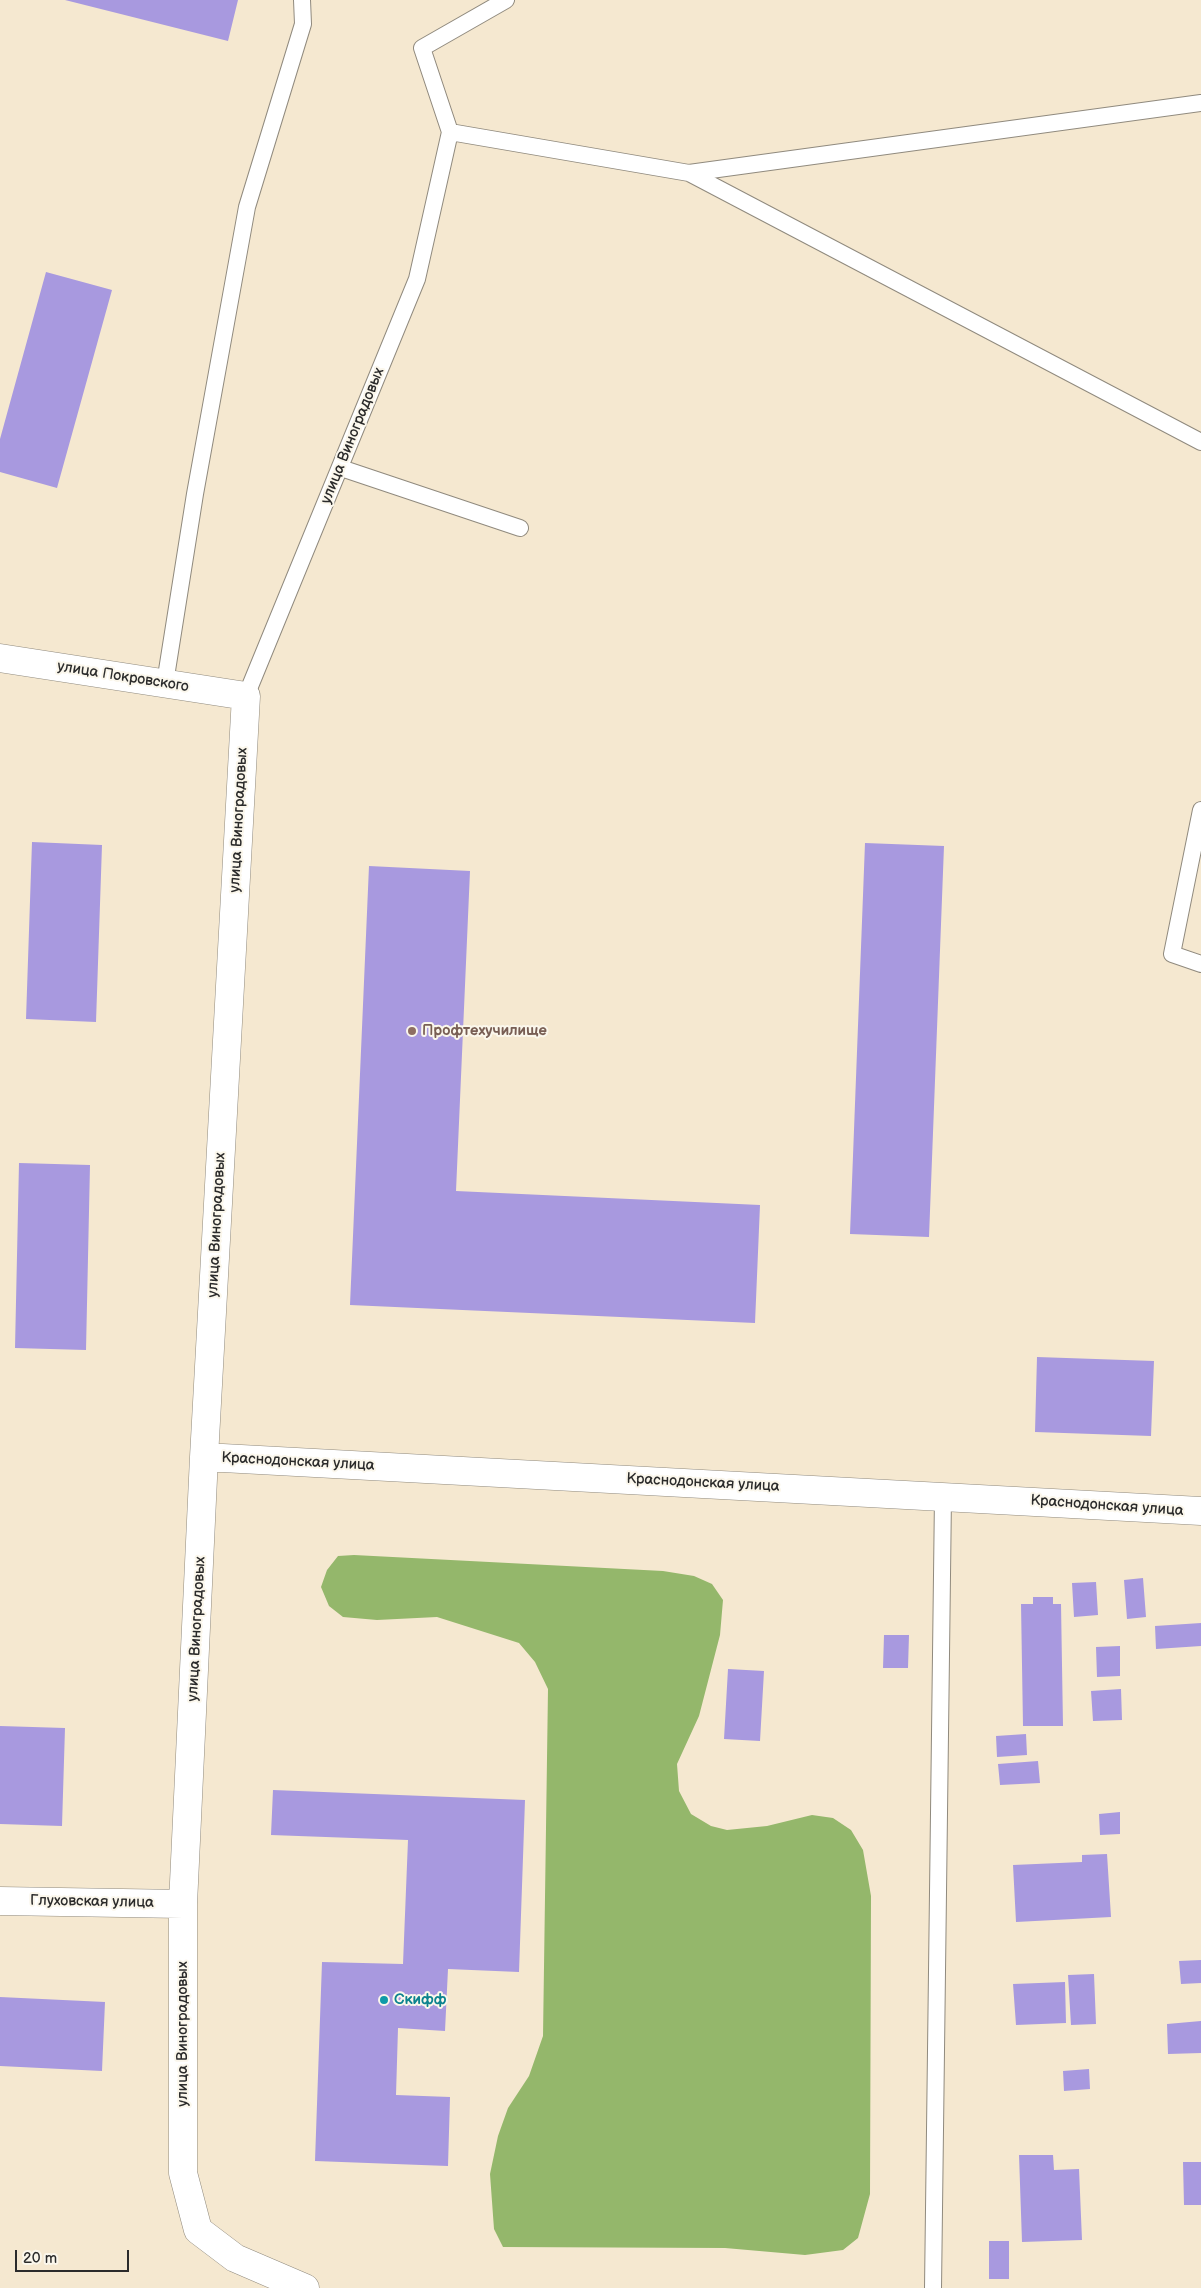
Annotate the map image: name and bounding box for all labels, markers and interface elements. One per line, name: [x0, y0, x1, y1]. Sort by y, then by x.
street label: улица Виноградовых: [317, 365, 389, 507]
street label: улица Покровского: [56, 658, 190, 696]
street label: улица Виноградовых: [226, 747, 252, 893]
place label: Профтехучилище: [422, 1022, 547, 1040]
marker: Профтехучилище: [406, 1025, 418, 1037]
street label: улица Виноградовых: [204, 1152, 230, 1298]
street label: Краснодонская улица: [221, 1449, 375, 1475]
street label: Краснодонская улица: [626, 1470, 780, 1496]
street label: Краснодонская улица: [1030, 1492, 1184, 1520]
street label: улица Виноградовых: [184, 1556, 210, 1702]
street label: Глуховская улица: [30, 1892, 154, 1912]
street label: улица Виноградовых: [174, 1961, 192, 2107]
place label: Скифф: [394, 1991, 447, 2009]
marker: Скифф: [378, 1994, 390, 2006]
scale bar: [18, 2240, 131, 2272]
text: 20 m: [23, 2249, 57, 2268]

